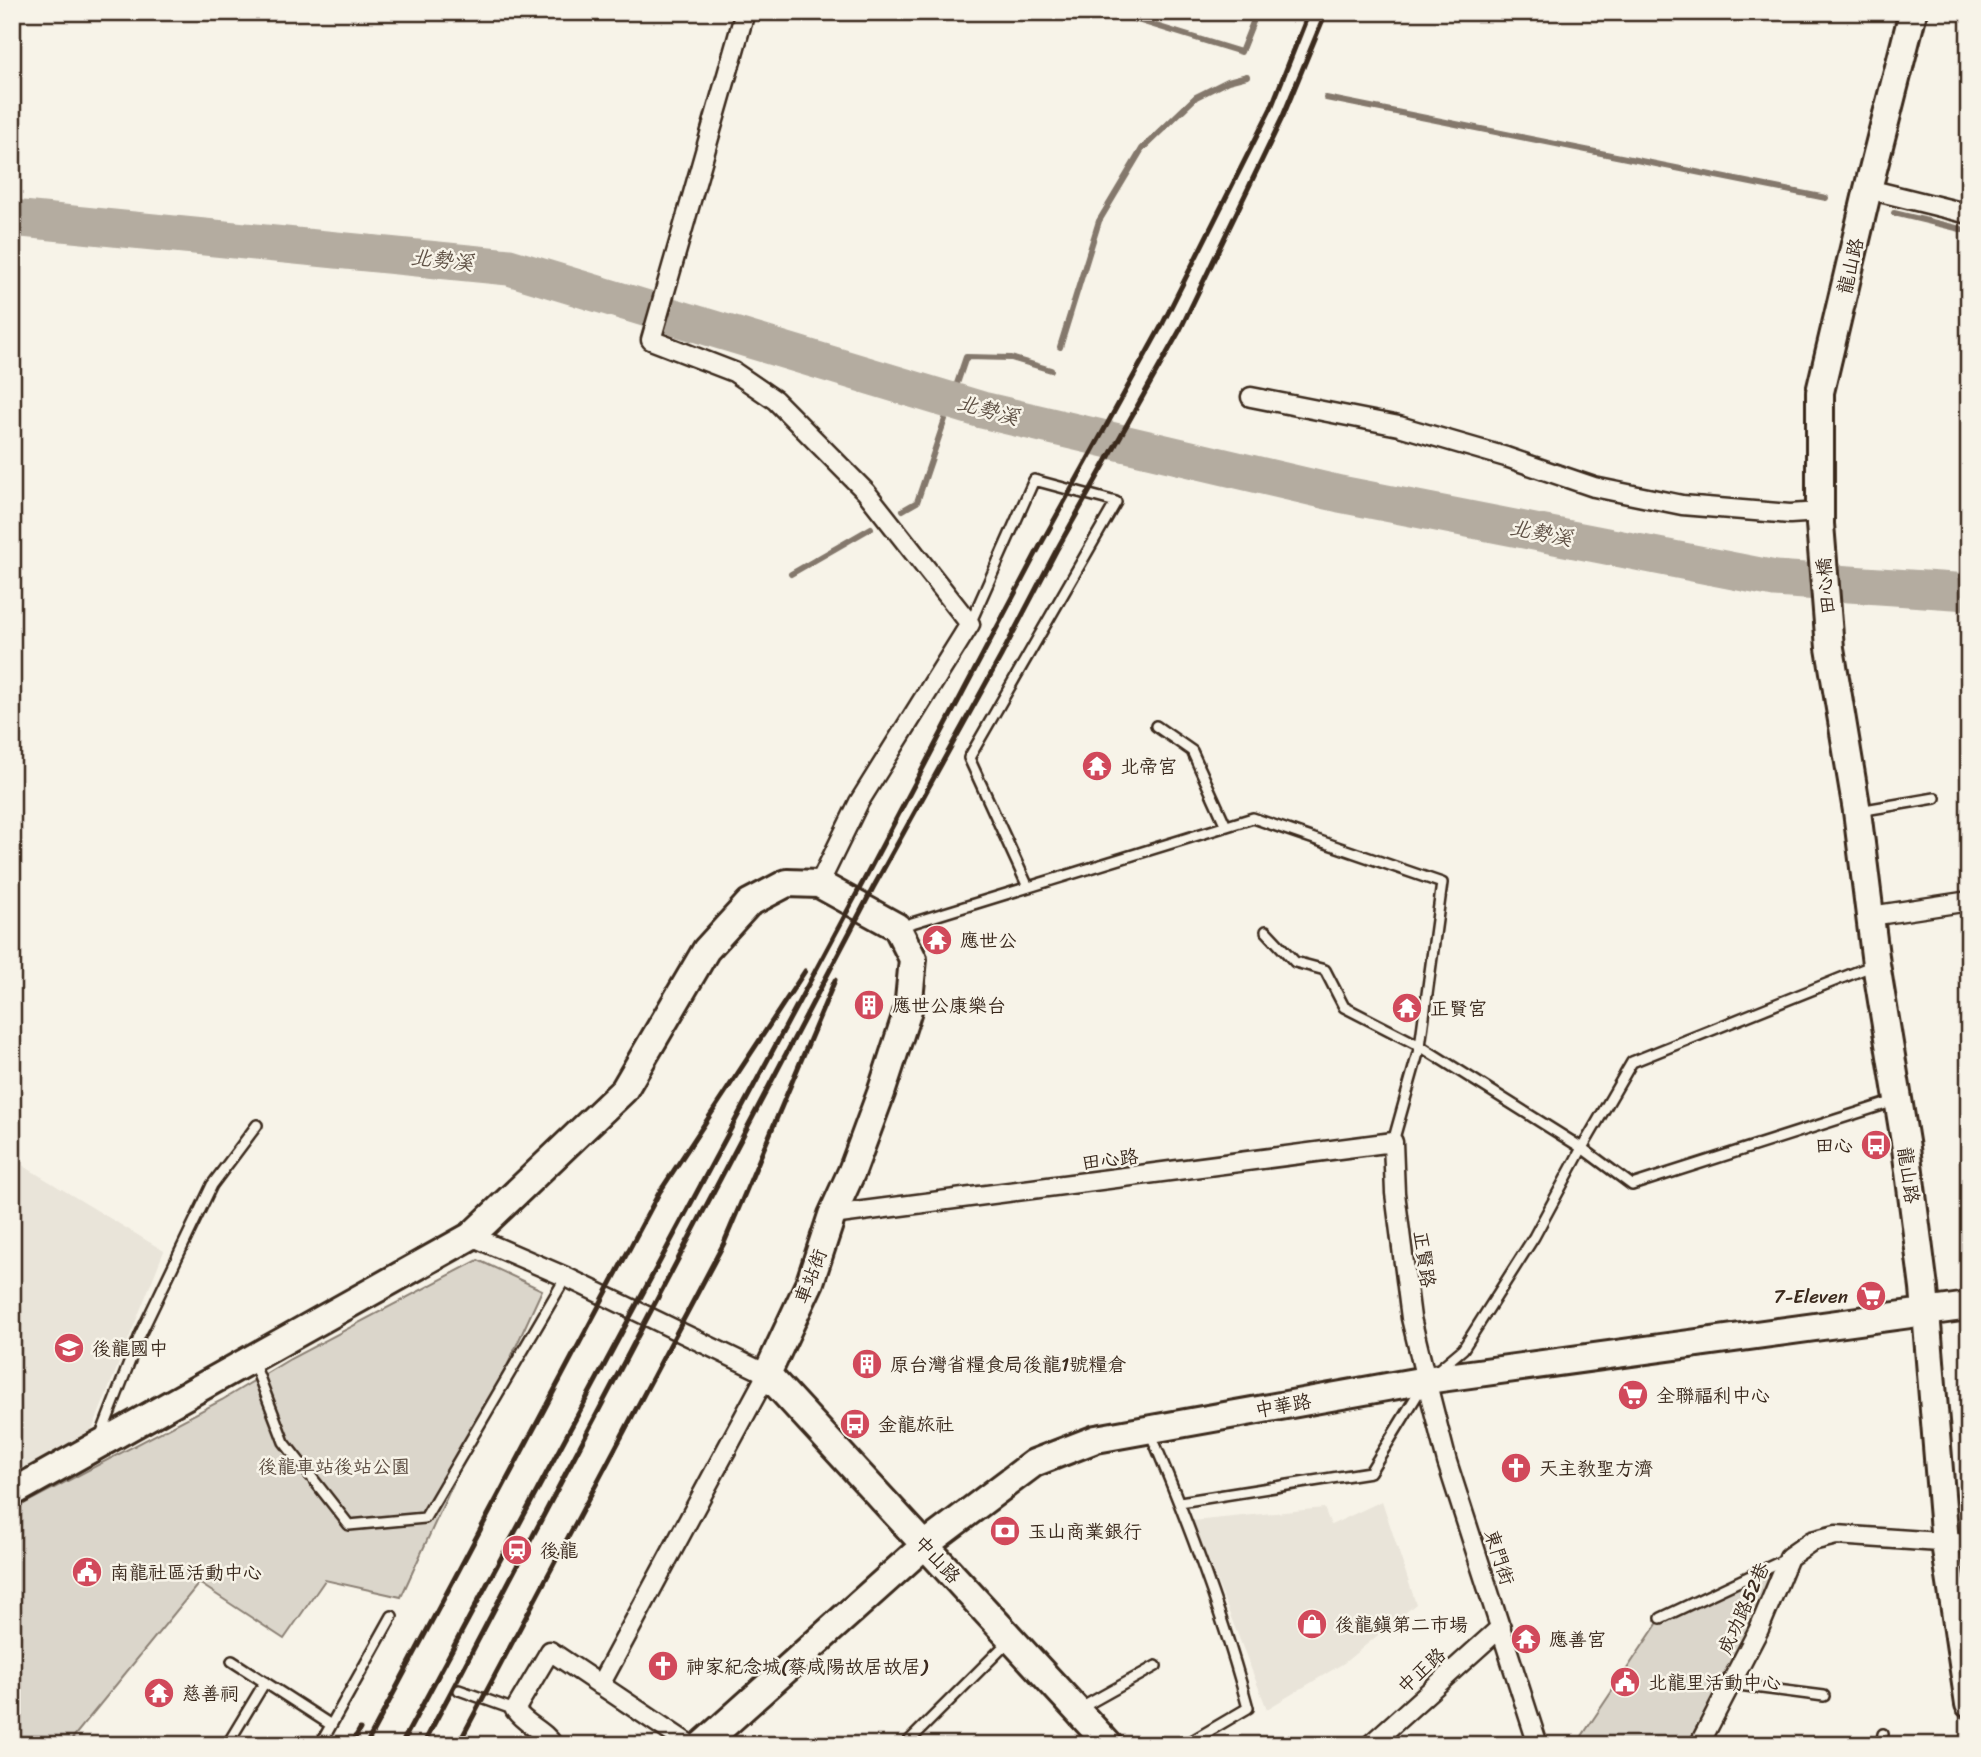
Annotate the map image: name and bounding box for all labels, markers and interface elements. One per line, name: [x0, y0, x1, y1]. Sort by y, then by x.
street label: 龍山路: [1828, 235, 1873, 298]
water label: 北勢溪: [409, 238, 476, 282]
water label: 北勢溪: [953, 383, 1024, 437]
water label: 北勢溪: [1506, 508, 1577, 558]
street label: 田心橋: [1807, 556, 1844, 616]
temple icon: 北帝宮: [1080, 749, 1114, 783]
place label: 北帝宮: [1120, 750, 1177, 783]
temple icon: 應世公: [920, 923, 954, 957]
place label: 應世公: [960, 924, 1017, 957]
building icon: 應世公康樂台: [852, 988, 886, 1022]
place label: 應世公康樂台: [892, 989, 1006, 1022]
temple icon: 正賢宮: [1390, 991, 1424, 1025]
place label: 正賢宮: [1430, 992, 1487, 1025]
bus stop icon: 田心: [1859, 1128, 1893, 1162]
place label: 田心: [1815, 1129, 1853, 1162]
street label: 田心路: [1080, 1140, 1140, 1179]
street label: 龍山路: [1888, 1145, 1929, 1206]
street label: 正賢路: [1404, 1229, 1445, 1290]
street label: 車站街: [785, 1244, 836, 1309]
supermarket icon: 7-Eleven: [1854, 1279, 1888, 1313]
place label: 7-Eleven: [1774, 1280, 1848, 1313]
school or university icon: 後龍國中: [52, 1331, 86, 1365]
place label: 後龍國中: [92, 1332, 168, 1365]
building icon: 原台灣省糧食局後龍1號糧倉: [850, 1347, 884, 1381]
place label: 原台灣省糧食局後龍1號糧倉: [890, 1348, 1126, 1381]
supermarket icon: 全聯福利中心: [1616, 1378, 1650, 1412]
place label: 全聯福利中心: [1656, 1379, 1770, 1412]
street label: 中華路: [1252, 1384, 1314, 1427]
bus stop icon: 金龍旅社: [838, 1407, 872, 1441]
place label: 金龍旅社: [878, 1408, 954, 1441]
park label: 後龍車站後站公園: [258, 1450, 410, 1483]
church icon: 天主教聖方濟: [1499, 1451, 1533, 1485]
place label: 天主教聖方濟: [1539, 1452, 1653, 1485]
bank icon: 玉山商業銀行: [988, 1514, 1022, 1548]
place label: 玉山商業銀行: [1028, 1515, 1142, 1548]
street label: 東門街: [1475, 1525, 1524, 1589]
street label: 中山路: [906, 1527, 969, 1591]
station icon: 後龍: [500, 1533, 534, 1567]
place label: 後龍: [540, 1534, 578, 1567]
public building icon: 南龍社區活動中心: [70, 1555, 104, 1589]
place label: 南龍社區活動中心: [110, 1556, 262, 1589]
street label: 成功路52巷: [1708, 1556, 1779, 1660]
shop icon: 後龍鎮第二市場: [1295, 1607, 1329, 1641]
place label: 後龍鎮第二市場: [1335, 1608, 1468, 1641]
temple icon: 應善宮: [1509, 1622, 1543, 1656]
place label: 應善宮: [1549, 1623, 1606, 1656]
street label: 中正路: [1389, 1639, 1454, 1702]
church icon: 神家紀念城(蔡咸陽故居故居): [646, 1649, 680, 1683]
place label: 神家紀念城(蔡咸陽故居故居): [686, 1650, 929, 1683]
public building icon: 北龍里活動中心: [1608, 1665, 1642, 1699]
place label: 北龍里活動中心: [1648, 1666, 1781, 1699]
temple icon: 慈善祠: [142, 1676, 176, 1710]
place label: 慈善祠: [182, 1677, 239, 1710]

